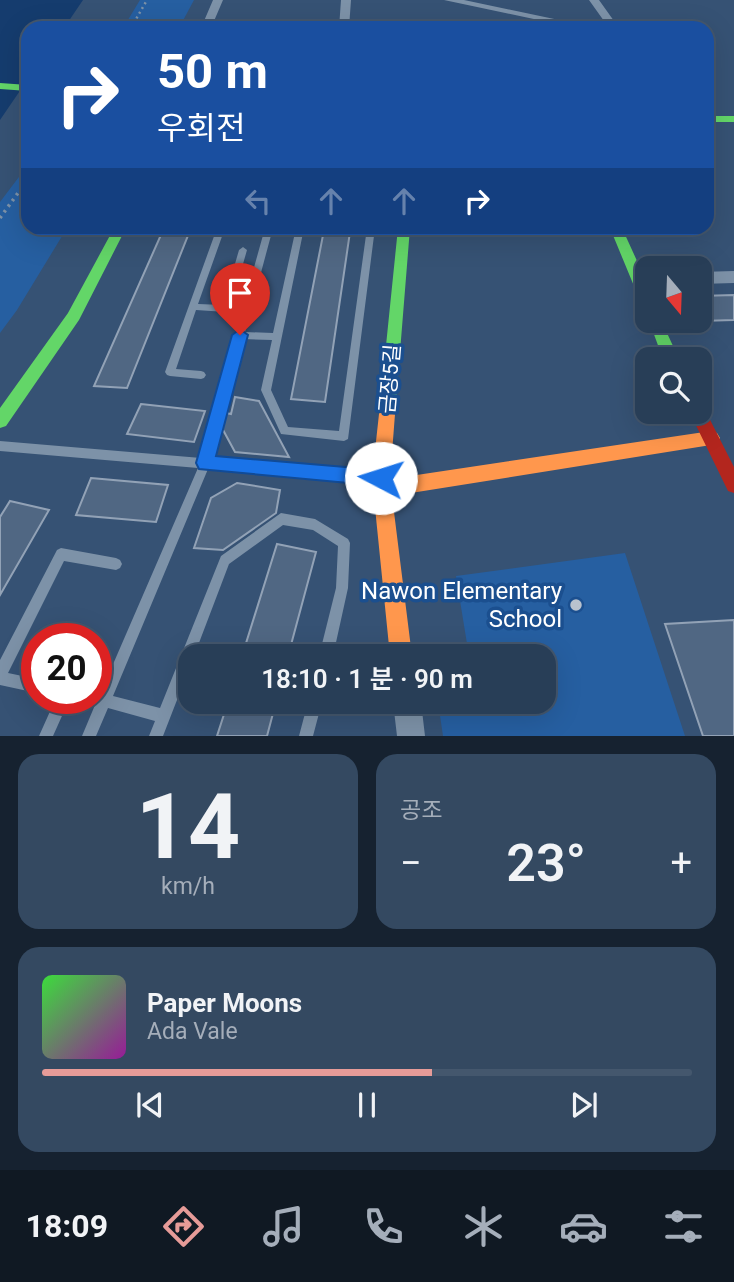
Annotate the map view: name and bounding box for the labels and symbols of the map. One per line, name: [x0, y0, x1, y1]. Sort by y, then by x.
north arrow: [635, 256, 712, 332]
pin: [210, 263, 270, 335]
street label: 금장5길: [375, 343, 405, 415]
position arrow: [344, 441, 418, 515]
place label: Nawon Elementary School: [361, 577, 563, 633]
marker: Nawon Elementary School: [568, 597, 584, 613]
speed limit sign: 20: [21, 623, 112, 714]

